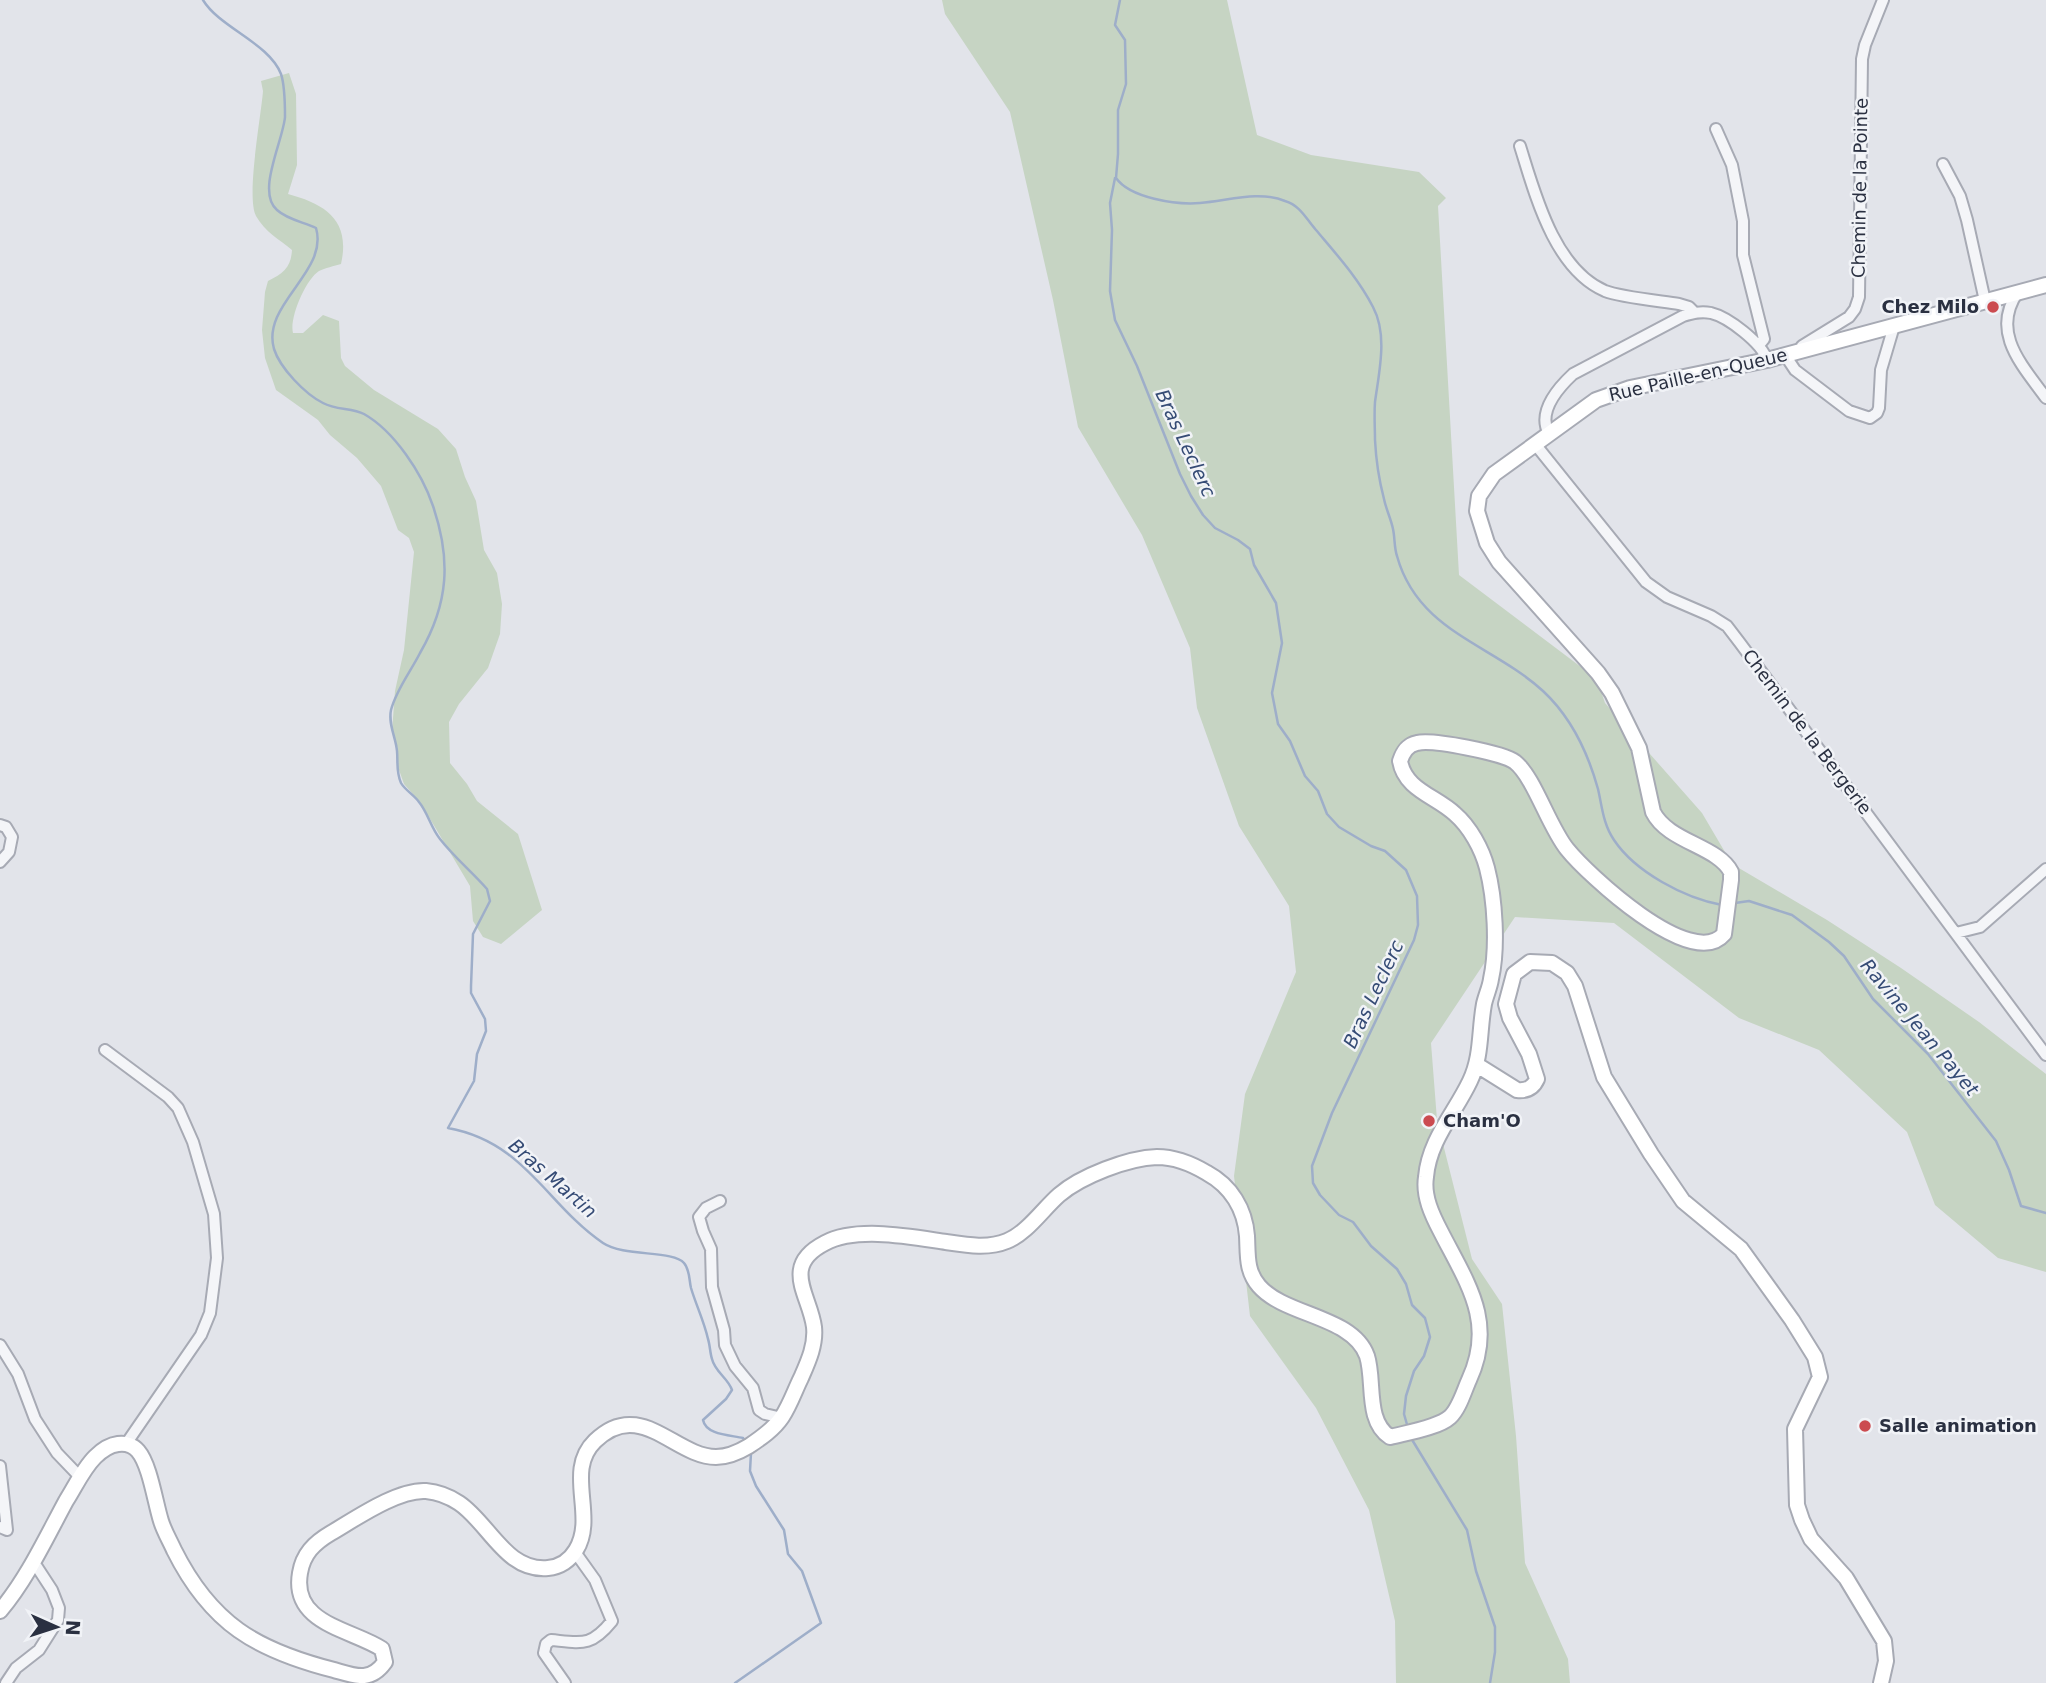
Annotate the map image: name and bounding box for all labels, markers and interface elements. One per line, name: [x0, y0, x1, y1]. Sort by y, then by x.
street label: Chemin de la Pointe: [1847, 98, 1872, 278]
place label: Chez Milo: [1881, 296, 1979, 317]
marker: Chez Milo: [1985, 299, 2001, 315]
street label: Rue Paille-en-Queue: [1607, 344, 1789, 405]
water label: Bras Leclerc: [1151, 386, 1221, 501]
street label: Chemin de la Bergerie: [1738, 645, 1876, 818]
water label: Bras Leclerc: [1338, 936, 1408, 1051]
water label: Ravine Jean Payet: [1856, 954, 1985, 1101]
place label: Cham'O: [1443, 1110, 1521, 1131]
marker: Cham'O: [1421, 1113, 1437, 1129]
water label: Bras Martin: [505, 1134, 601, 1222]
place label: Salle animation: [1879, 1415, 2037, 1436]
marker: Salle animation: [1857, 1418, 1873, 1434]
north arrow: [21, 1592, 91, 1662]
text: N: [62, 1619, 84, 1636]

